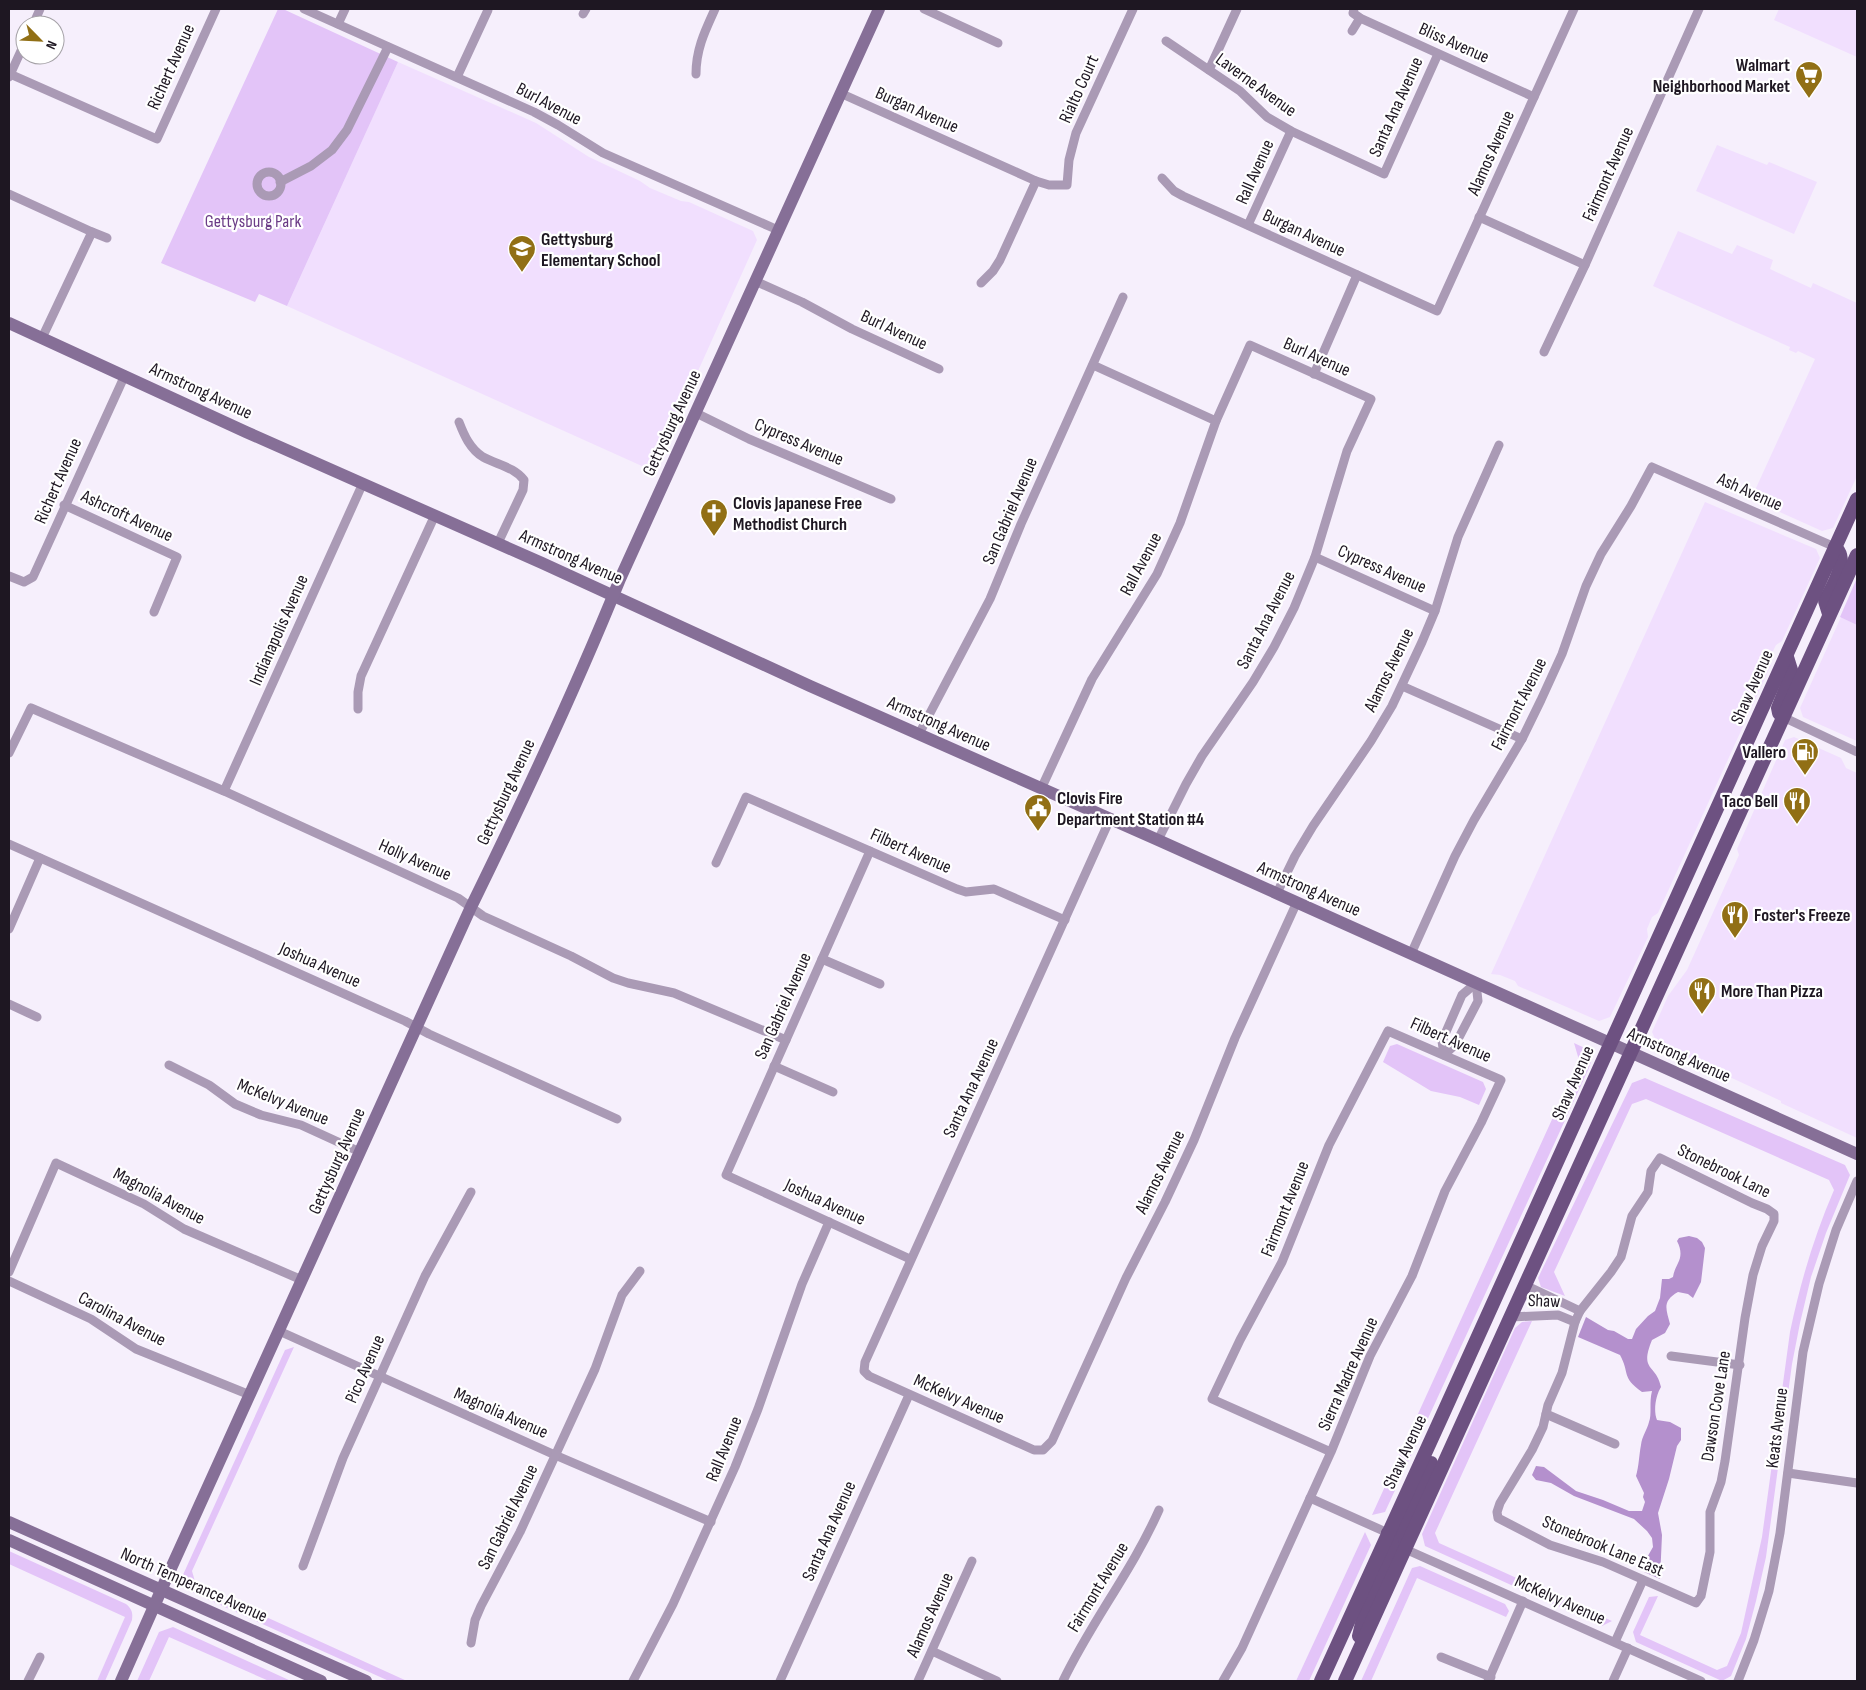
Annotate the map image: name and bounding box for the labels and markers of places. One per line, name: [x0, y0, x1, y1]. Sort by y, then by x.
place label: Walmart Neighborhood Market: [1653, 55, 1790, 97]
supermarket icon: Walmart Neighborhood Market: [1794, 60, 1824, 99]
place label: Gettysburg Elementary School: [541, 229, 660, 271]
school or university icon: Gettysburg Elementary School: [507, 234, 537, 273]
place label: Clovis Japanese Free Methodist Church: [733, 493, 862, 535]
church icon: Clovis Japanese Free Methodist Church: [699, 498, 729, 537]
fuel station icon: Vallero: [1790, 737, 1820, 776]
place label: Vallero: [1742, 742, 1786, 763]
restaurant icon: Taco Bell: [1782, 786, 1812, 825]
place label: Clovis Fire Department Station #4: [1057, 788, 1205, 830]
place label: Taco Bell: [1722, 791, 1778, 812]
public building icon: Clovis Fire Department Station #4: [1023, 793, 1053, 832]
restaurant icon: Foster's Freeze: [1720, 900, 1750, 939]
place label: Foster's Freeze: [1754, 905, 1851, 926]
restaurant icon: More Than Pizza: [1687, 976, 1717, 1015]
place label: More Than Pizza: [1721, 981, 1823, 1002]

